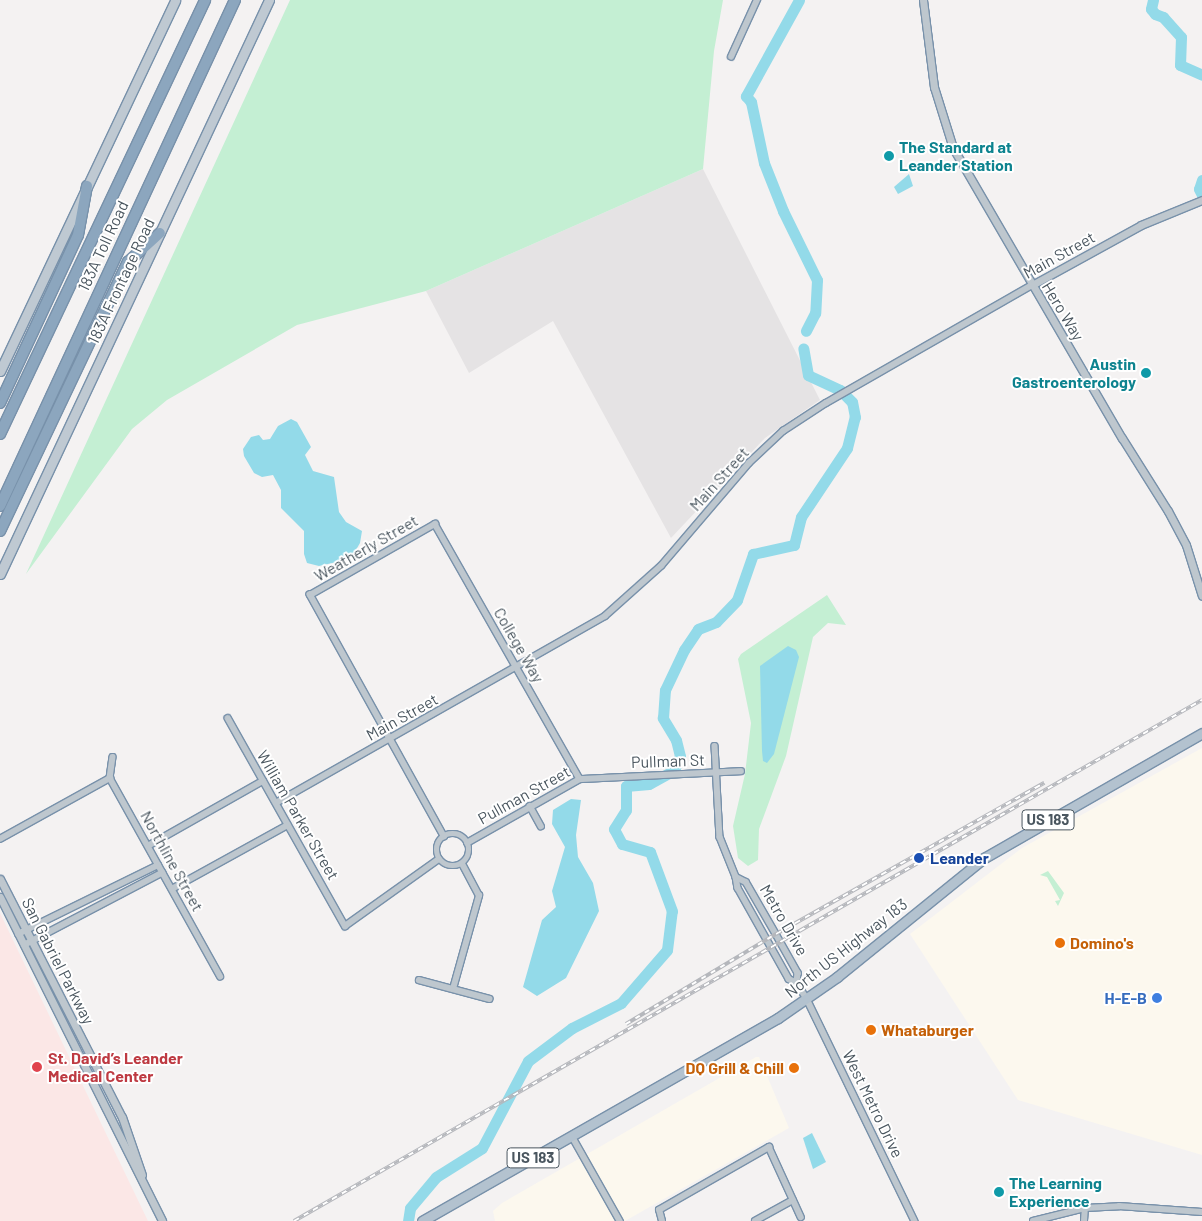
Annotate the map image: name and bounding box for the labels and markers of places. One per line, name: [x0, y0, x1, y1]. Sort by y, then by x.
place label: The Standard at Leander Station: [899, 137, 1013, 175]
marker: The Standard at Leander Station: [883, 150, 895, 162]
place label: Austin Gastroenterology: [1012, 354, 1136, 392]
marker: Austin Gastroenterology: [1140, 367, 1152, 379]
place label: Leander: [930, 848, 989, 868]
marker: Leander: [912, 851, 926, 865]
place label: Domino's: [1070, 933, 1134, 953]
marker: Domino's: [1054, 937, 1066, 949]
place label: H-E-B: [1105, 988, 1147, 1008]
marker: H-E-B: [1151, 992, 1163, 1004]
place label: Whataburger: [881, 1020, 974, 1040]
marker: Whataburger: [865, 1024, 877, 1036]
place label: St. David’s Leander Medical Center: [48, 1048, 183, 1086]
place label: DQ Grill & Chill: [686, 1058, 784, 1078]
marker: St. David’s Leander Medical Center: [30, 1060, 44, 1074]
marker: DQ Grill & Chill: [788, 1062, 800, 1074]
place label: The Learning Experience: [1009, 1173, 1102, 1211]
marker: The Learning Experience: [993, 1186, 1005, 1198]

